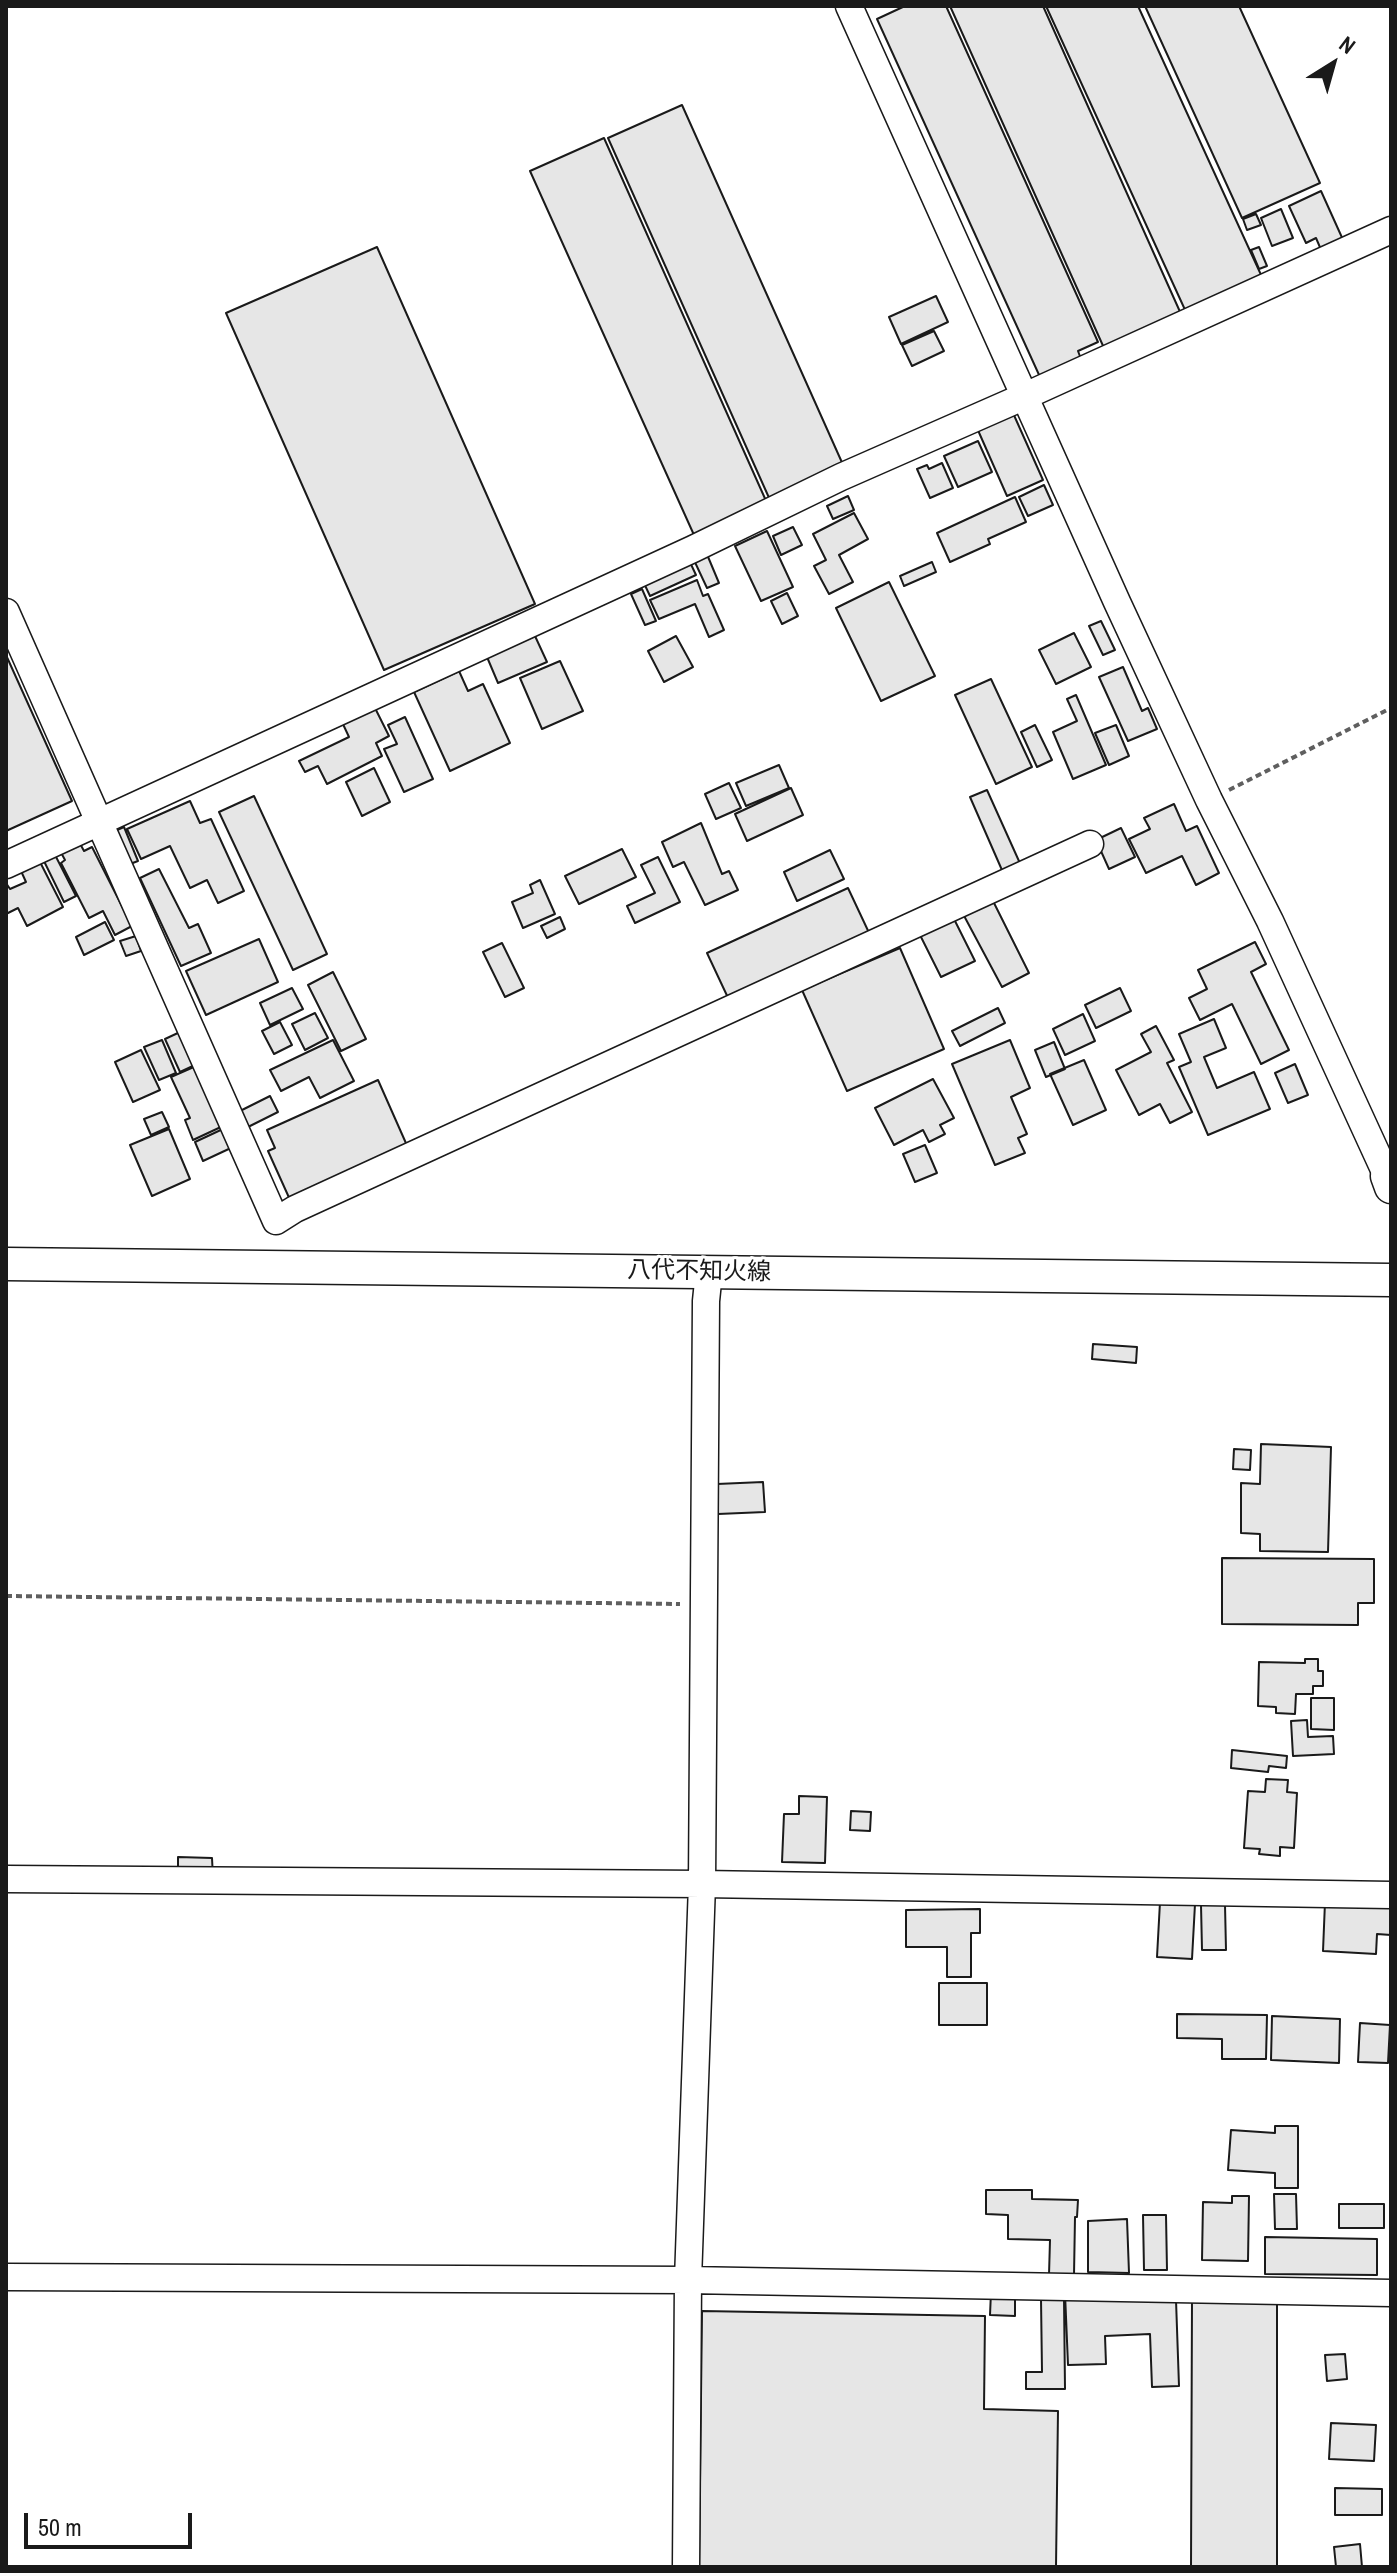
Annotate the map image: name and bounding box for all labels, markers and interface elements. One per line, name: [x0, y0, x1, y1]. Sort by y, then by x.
north arrow: [1293, 24, 1373, 104]
text: N: [1333, 29, 1362, 61]
street label: 八代不知火線: [627, 1256, 771, 1288]
scale bar: [28, 2497, 196, 2547]
text: 50 m: [38, 2511, 82, 2543]

